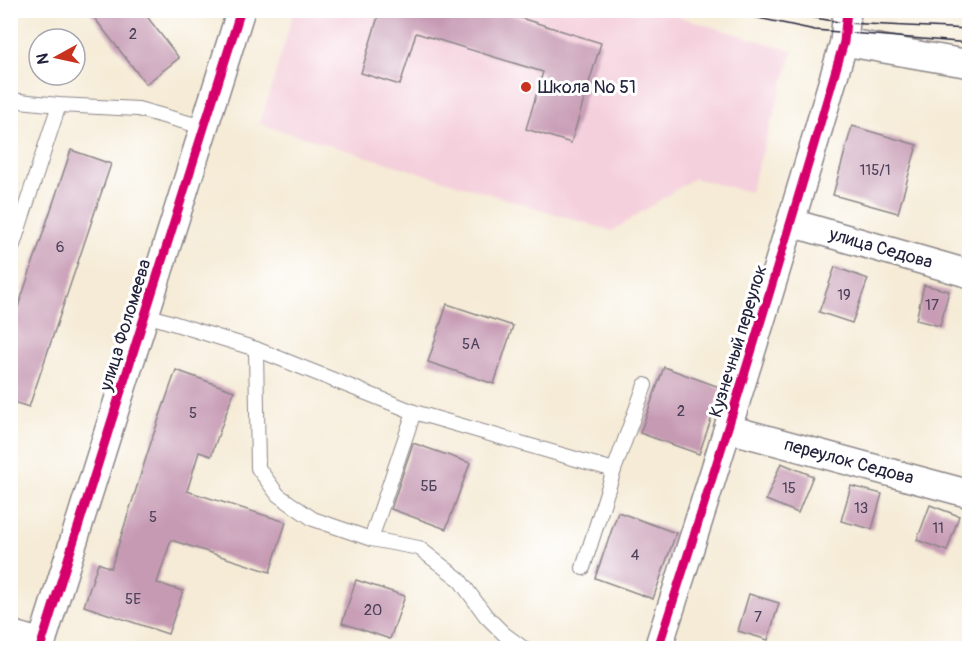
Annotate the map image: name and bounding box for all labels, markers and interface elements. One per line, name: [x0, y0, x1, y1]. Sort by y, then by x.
house number: 2: [129, 25, 137, 44]
north arrow: [27, 27, 87, 87]
text: N: [32, 52, 54, 66]
place label: Школа № 51: [538, 76, 636, 99]
marker: Школа № 51: [519, 80, 533, 94]
house number: 115/1: [859, 161, 891, 180]
street label: улица Седова: [826, 222, 935, 274]
house number: 6: [56, 238, 64, 257]
street label: улица Фоломеева: [94, 257, 156, 395]
street label: Кузнечный переулок: [704, 262, 773, 420]
house number: 19: [837, 286, 851, 305]
house number: 17: [925, 296, 939, 315]
house number: 5А: [462, 335, 480, 354]
house number: 2: [677, 402, 685, 421]
house number: 5: [189, 404, 197, 423]
street label: переулок Седова: [782, 433, 916, 490]
house number: 5Б: [420, 477, 438, 496]
house number: 15: [782, 479, 796, 498]
house number: 13: [854, 499, 868, 518]
house number: 5: [149, 508, 157, 527]
house number: 11: [932, 519, 944, 538]
house number: 4: [631, 546, 640, 565]
house number: 5Е: [125, 590, 141, 609]
house number: 20: [364, 601, 382, 620]
house number: 7: [754, 608, 762, 627]

